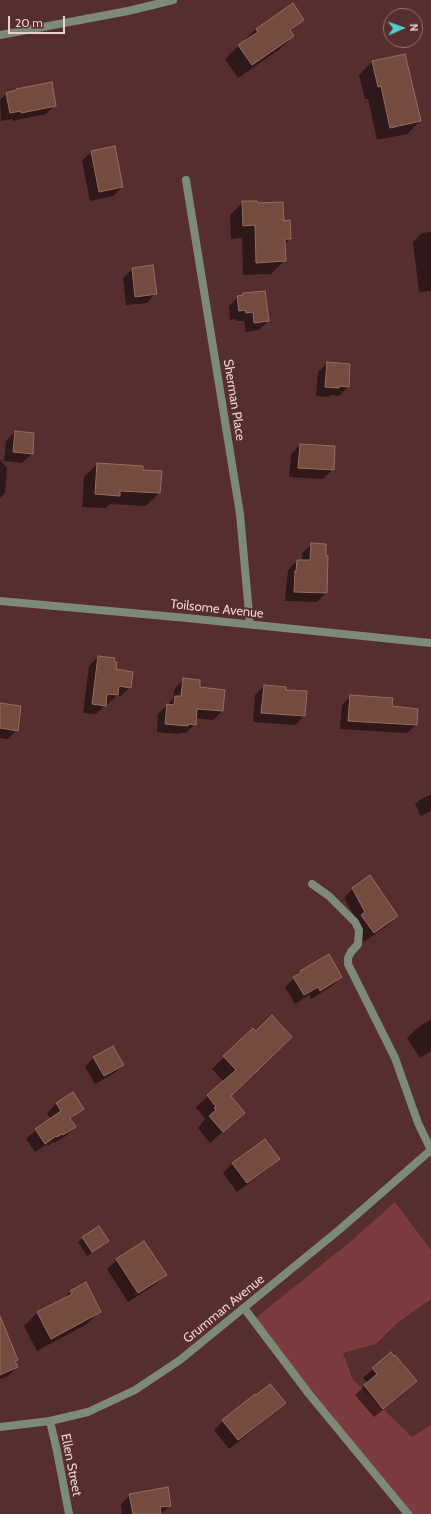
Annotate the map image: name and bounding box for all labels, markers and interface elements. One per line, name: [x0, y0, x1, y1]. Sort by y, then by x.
scale bar: [10, 8, 67, 34]
north arrow: [383, 8, 423, 48]
text: 20 m: [15, 15, 43, 30]
text: N: [407, 23, 421, 32]
street label: Sherman Place: [220, 358, 248, 442]
street label: Toilsome Avenue: [170, 596, 264, 622]
street label: Grumman Avenue: [180, 1271, 268, 1347]
street label: Ellen Street: [57, 1432, 85, 1498]

